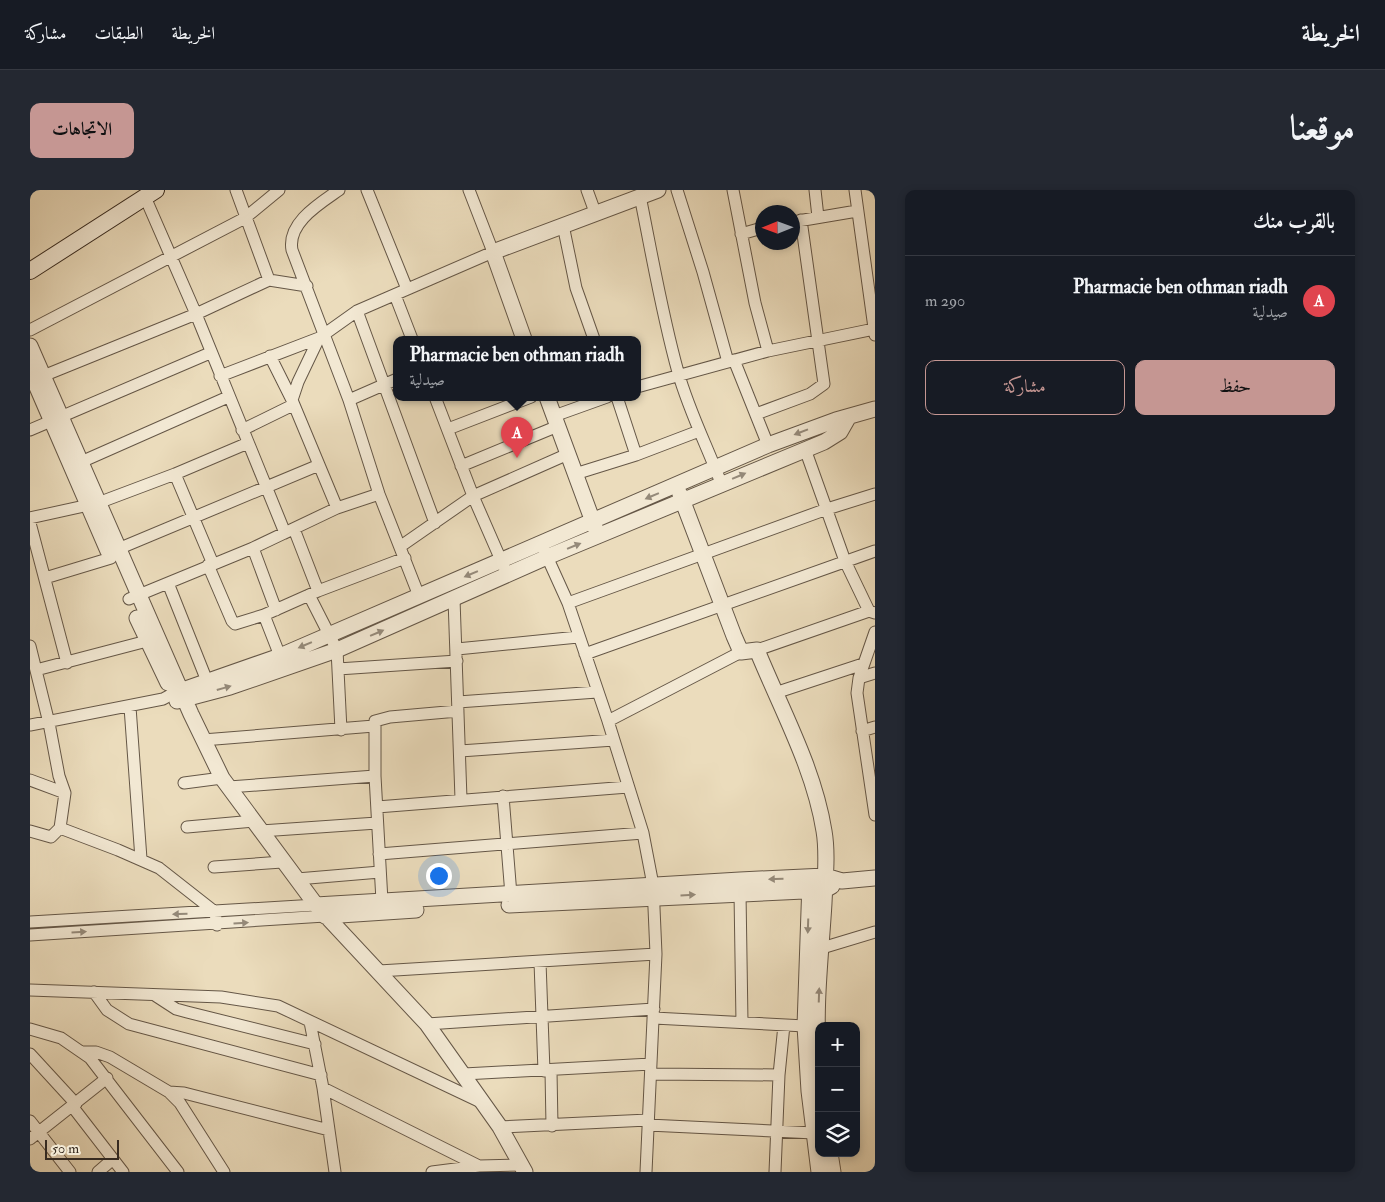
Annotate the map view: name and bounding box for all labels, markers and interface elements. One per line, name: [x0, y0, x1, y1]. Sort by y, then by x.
text: الخريطة: [1302, 18, 1360, 49]
text: مشاركة: [25, 22, 66, 45]
text: الطبقات: [94, 22, 143, 45]
text: الخريطة: [171, 22, 215, 45]
button: الاتجاهات: [30, 103, 134, 158]
text: موقعنا: [1290, 106, 1355, 150]
north arrow: [755, 205, 800, 250]
text: بالقرب منك: [1253, 208, 1335, 235]
text: Pharmacie ben othman riadh: [1073, 275, 1288, 299]
text: 290 m: [925, 291, 965, 311]
text: A: [1314, 291, 1324, 311]
text: صيدلية: [1253, 302, 1288, 322]
popup: [393, 336, 641, 401]
text: Pharmacie ben othman riadh: [409, 343, 625, 367]
button: مشاركة: [925, 360, 1125, 415]
button: حفظ: [1135, 360, 1335, 415]
text: صيدلية: [409, 370, 445, 390]
pin: A: [501, 417, 533, 458]
one-way arrow: [794, 429, 809, 436]
one-way arrow: [732, 471, 746, 479]
one-way arrow: [644, 492, 659, 500]
one-way arrow: [567, 542, 581, 550]
one-way arrow: [463, 570, 478, 578]
one-way arrow: [370, 628, 384, 636]
one-way arrow: [298, 642, 312, 650]
one-way arrow: [217, 684, 232, 692]
your location: [426, 863, 452, 889]
one-way arrow: [768, 875, 784, 883]
one-way arrow: [681, 891, 697, 899]
one-way arrow: [172, 910, 188, 918]
one-way arrow: [233, 918, 249, 926]
one-way arrow: [804, 919, 812, 935]
one-way arrow: [71, 927, 87, 935]
one-way arrow: [815, 987, 823, 1003]
map controls: [815, 1022, 860, 1157]
button: +: [815, 1022, 860, 1067]
button: −: [815, 1067, 860, 1112]
button: layers: [815, 1112, 860, 1157]
scale bar: [45, 1137, 119, 1160]
text: 50 m: [52, 1140, 79, 1157]

